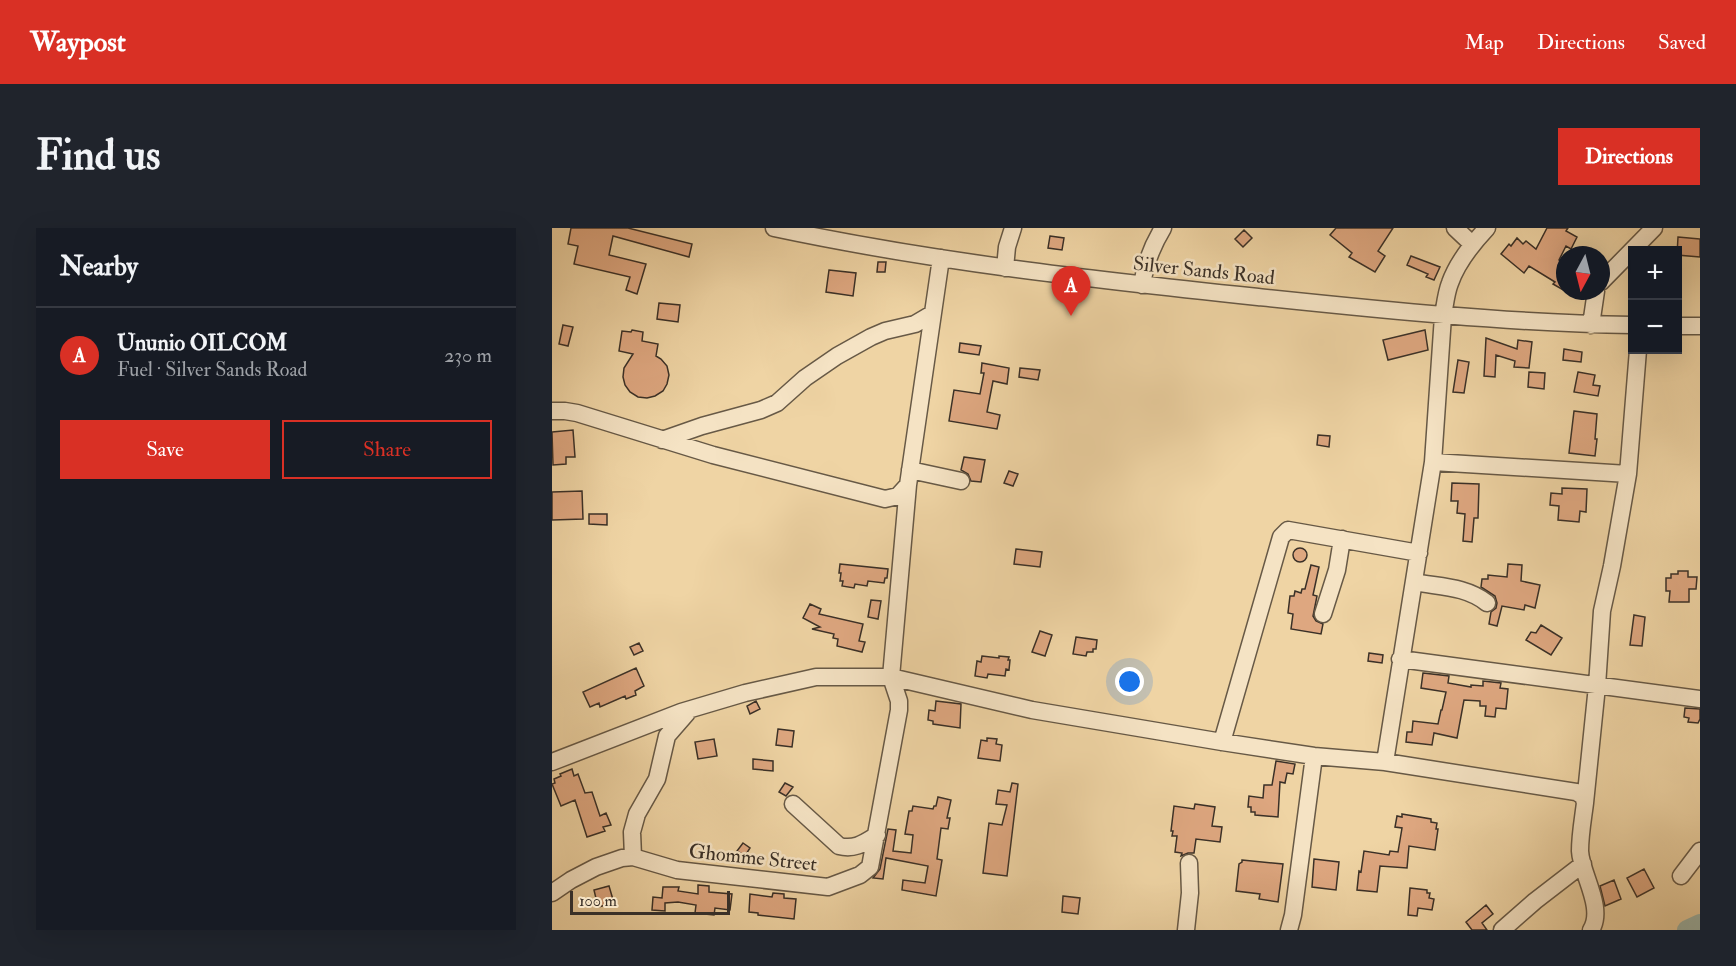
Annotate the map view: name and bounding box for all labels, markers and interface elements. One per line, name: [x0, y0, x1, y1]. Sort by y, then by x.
text: Waypost: [30, 25, 126, 60]
text: Map: [1464, 29, 1504, 56]
text: Directions: [1537, 29, 1625, 56]
text: Saved: [1658, 29, 1706, 56]
button: Directions: [1558, 128, 1700, 185]
text: Find us: [36, 130, 160, 182]
north arrow: [1556, 246, 1610, 300]
map controls: [1628, 246, 1682, 354]
button: +: [1628, 246, 1682, 300]
text: Nearby: [60, 251, 138, 283]
street label: Silver Sands Road: [1132, 251, 1276, 290]
pin: A: [1052, 266, 1090, 316]
button: −: [1628, 300, 1682, 354]
text: Ununio OILCOM: [117, 329, 287, 357]
text: A: [73, 343, 86, 368]
text: 230 m: [444, 343, 492, 368]
text: Fuel · Silver Sands Road: [117, 357, 307, 382]
button: Save: [60, 420, 270, 479]
button: Share: [282, 420, 492, 479]
your location: [1115, 667, 1144, 696]
street label: Ghomme Street: [688, 838, 819, 877]
scale bar: [570, 888, 730, 916]
text: 100 m: [579, 891, 617, 911]

